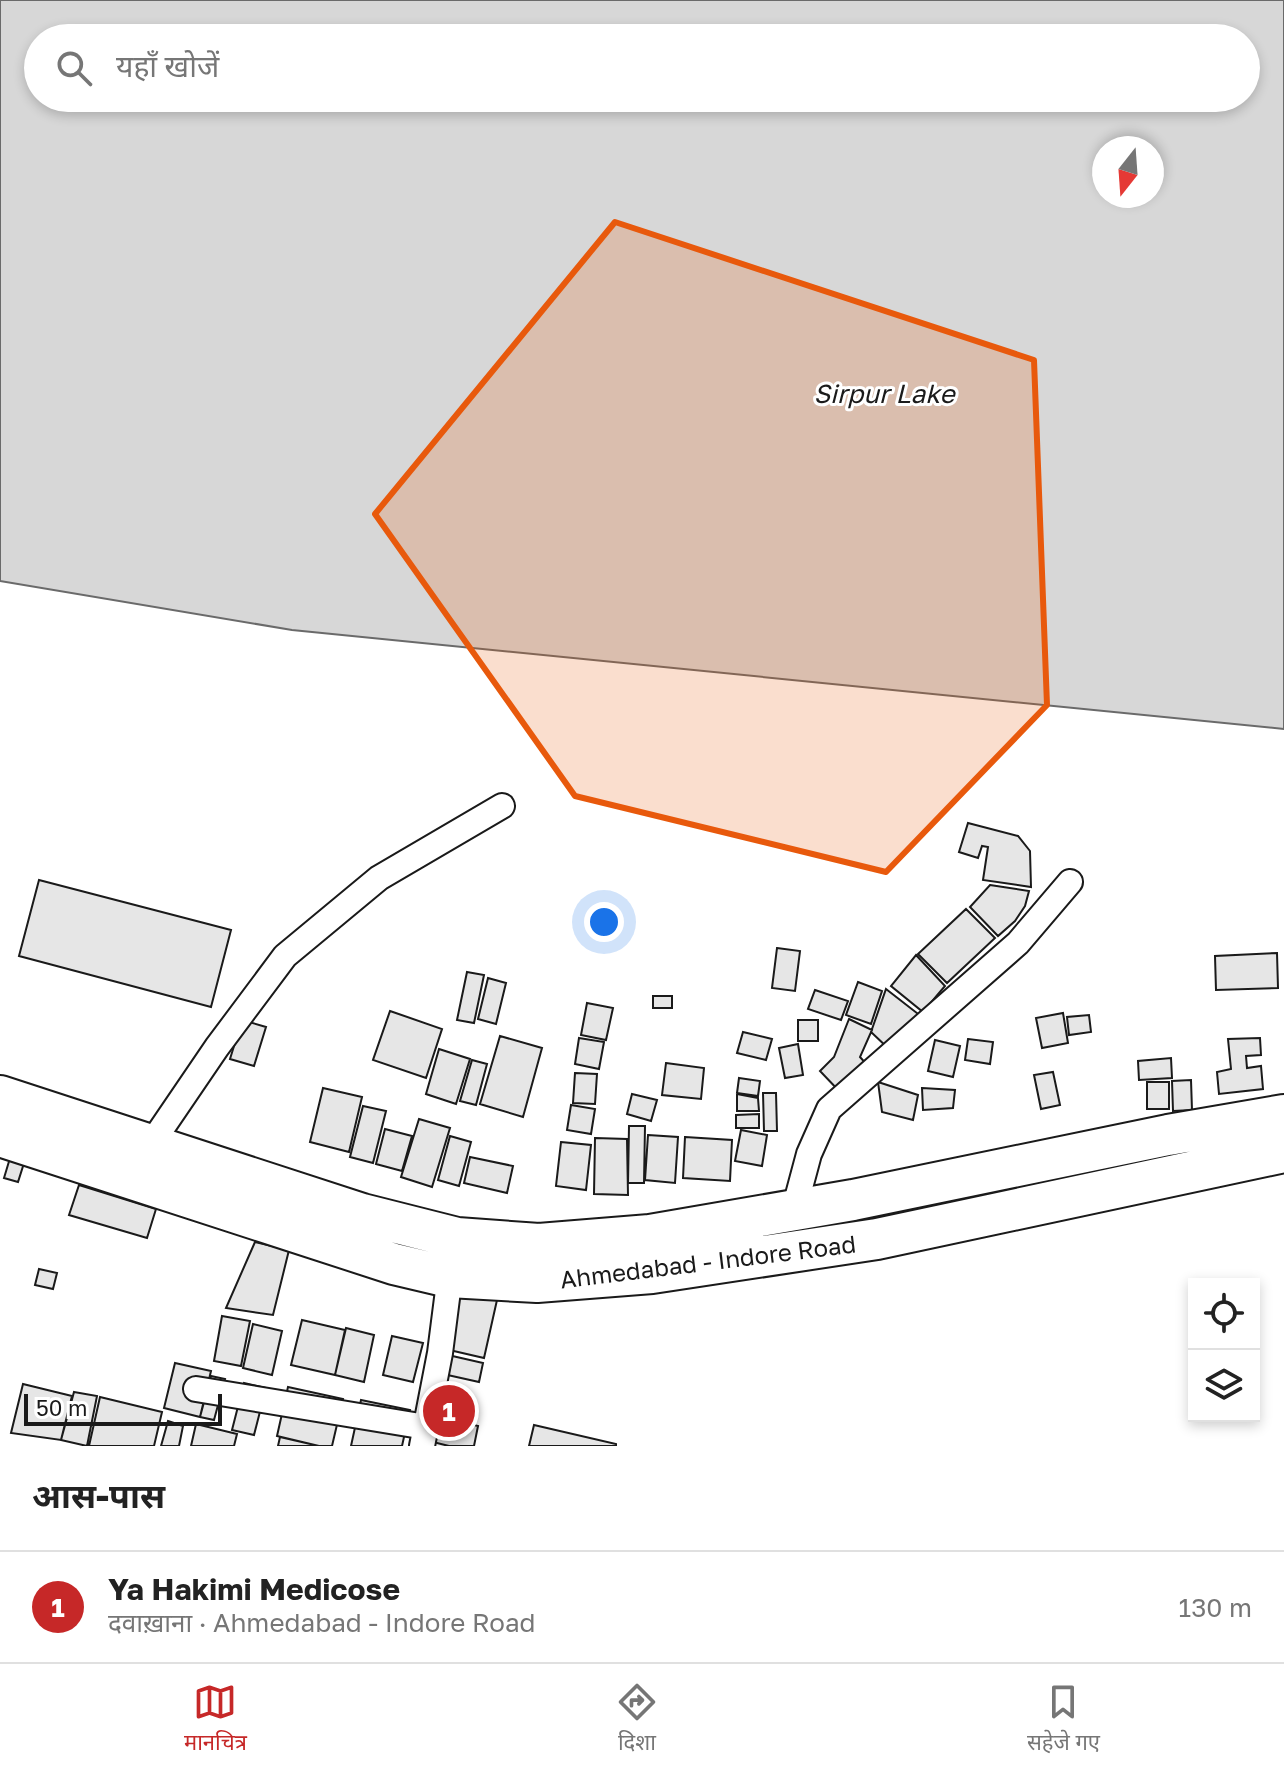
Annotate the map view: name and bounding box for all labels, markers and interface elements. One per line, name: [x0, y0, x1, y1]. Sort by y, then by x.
search box: [24, 24, 1260, 112]
icon: search: [52, 46, 96, 90]
text: यहाँ खोजें: [116, 48, 219, 84]
north arrow: [1092, 136, 1164, 208]
water label: Sirpur Lake: [813, 378, 956, 409]
your location: [584, 902, 624, 942]
street label: Ahmedabad - Indore Road: [558, 1228, 858, 1294]
map controls: [1188, 1278, 1260, 1422]
button: locate: [1188, 1278, 1260, 1350]
button: layers: [1188, 1350, 1260, 1422]
pin: 1: [423, 1381, 475, 1441]
scale bar: [24, 1390, 222, 1426]
text: 50 m: [36, 1394, 87, 1421]
text: आस-पास: [32, 1475, 165, 1515]
text: Ya Hakimi Medicose: [108, 1571, 400, 1607]
text: 1: [51, 1592, 65, 1623]
text: 130 m: [1179, 1592, 1252, 1623]
text: दवाख़ाना · Ahmedabad - Indore Road: [108, 1607, 536, 1638]
tab: मानचित्र: [184, 1680, 247, 1759]
tab: दिशा: [615, 1680, 659, 1759]
tab: सहेजे गए: [1027, 1680, 1100, 1759]

